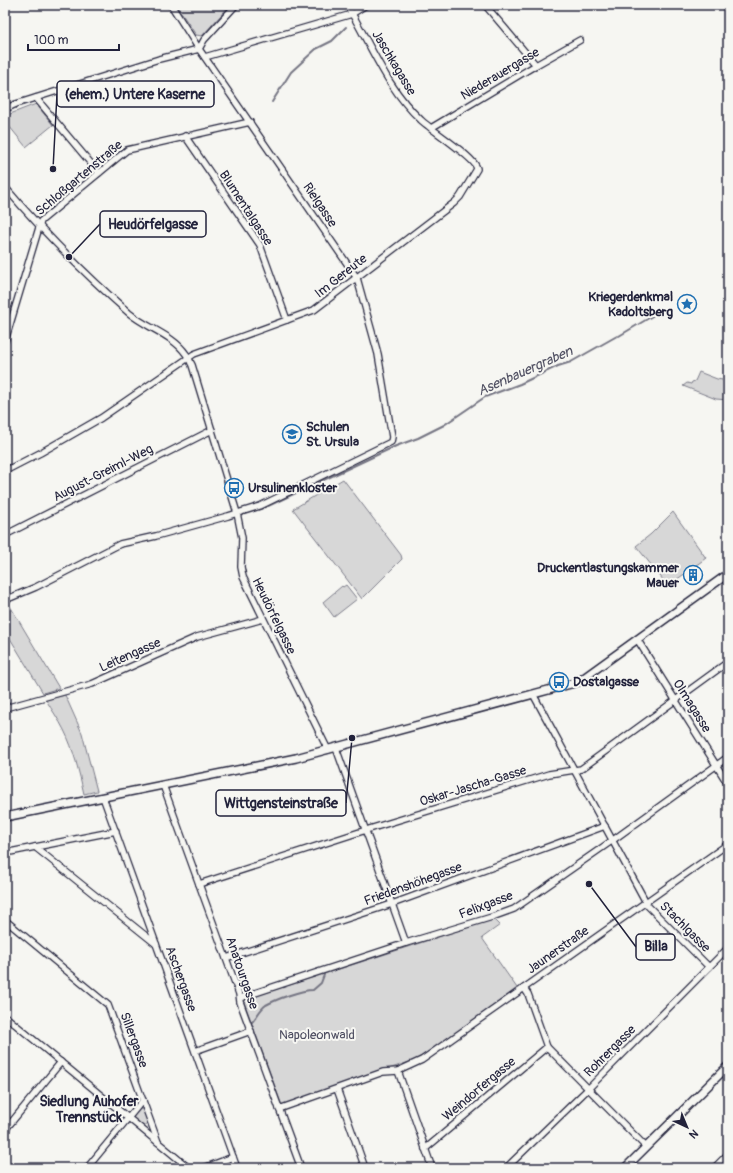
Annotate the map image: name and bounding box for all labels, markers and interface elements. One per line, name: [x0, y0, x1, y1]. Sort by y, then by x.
scale bar: [28, 26, 119, 52]
street label: Jaschkagasse: [368, 28, 420, 99]
text: 100 m: [34, 33, 69, 48]
street label: Niederauergasse: [458, 44, 543, 104]
callout: (ehem.) Untere Kaserne: [57, 81, 214, 107]
text: (ehem.) Untere Kaserne: [65, 86, 206, 103]
street label: Schloßgartenstraße: [32, 137, 126, 219]
street label: Blumentalgasse: [216, 167, 277, 249]
street label: Rielgasse: [299, 180, 341, 231]
callout: Heudörfelgasse: [100, 211, 206, 237]
text: Heudörfelgasse: [108, 216, 199, 233]
street label: Im Gereute: [312, 250, 371, 301]
place label: Kriegerdenkmal Kadoltsberg: [588, 289, 673, 320]
place icon: Kriegerdenkmal Kadoltsberg: [676, 293, 698, 315]
water label: Asenbauergraben: [475, 342, 576, 399]
place label: Schulen St. Ursula: [306, 419, 359, 450]
school or university icon: Schulen St. Ursula: [281, 423, 303, 445]
street label: August-Greiml-Weg: [50, 441, 156, 505]
bus stop icon: Ursulinenkloster: [223, 477, 245, 499]
place label: Ursulinenkloster: [248, 480, 337, 496]
place label: Druckentlastungskammer Mauer: [537, 560, 679, 591]
building icon: Druckentlastungskammer Mauer: [682, 564, 704, 586]
street label: Heudörfelgasse: [249, 575, 300, 658]
street label: Leitengasse: [97, 634, 164, 676]
bus stop icon: Dostalgasse: [548, 671, 570, 693]
place label: Dostalgasse: [573, 674, 640, 690]
street label: Olmagasse: [669, 677, 715, 736]
street label: Oskar-Jascha-Gasse: [418, 762, 529, 810]
callout: Wittgensteinstraße: [216, 790, 346, 816]
text: Wittgensteinstraße: [224, 795, 339, 812]
street label: Friedenshöhegasse: [362, 859, 465, 909]
street label: Felixgasse: [457, 887, 516, 923]
street label: Stachlgasse: [656, 898, 714, 956]
street label: Jaunerstraße: [524, 922, 593, 977]
callout: Billa: [636, 934, 675, 960]
street label: Anatourgasse: [222, 935, 262, 1012]
text: Billa: [644, 938, 668, 955]
street label: Aschergasse: [162, 944, 200, 1015]
street label: Sillergasse: [117, 1010, 152, 1070]
street label: Rohrergasse: [581, 1021, 640, 1080]
park label: Napoleonwald: [279, 1027, 355, 1043]
street label: Weindorfergasse: [439, 1053, 519, 1124]
district label: Siedlung Auhofer Trennstück: [39, 1093, 140, 1126]
north arrow: [667, 1107, 707, 1147]
text: N: [686, 1127, 701, 1141]

